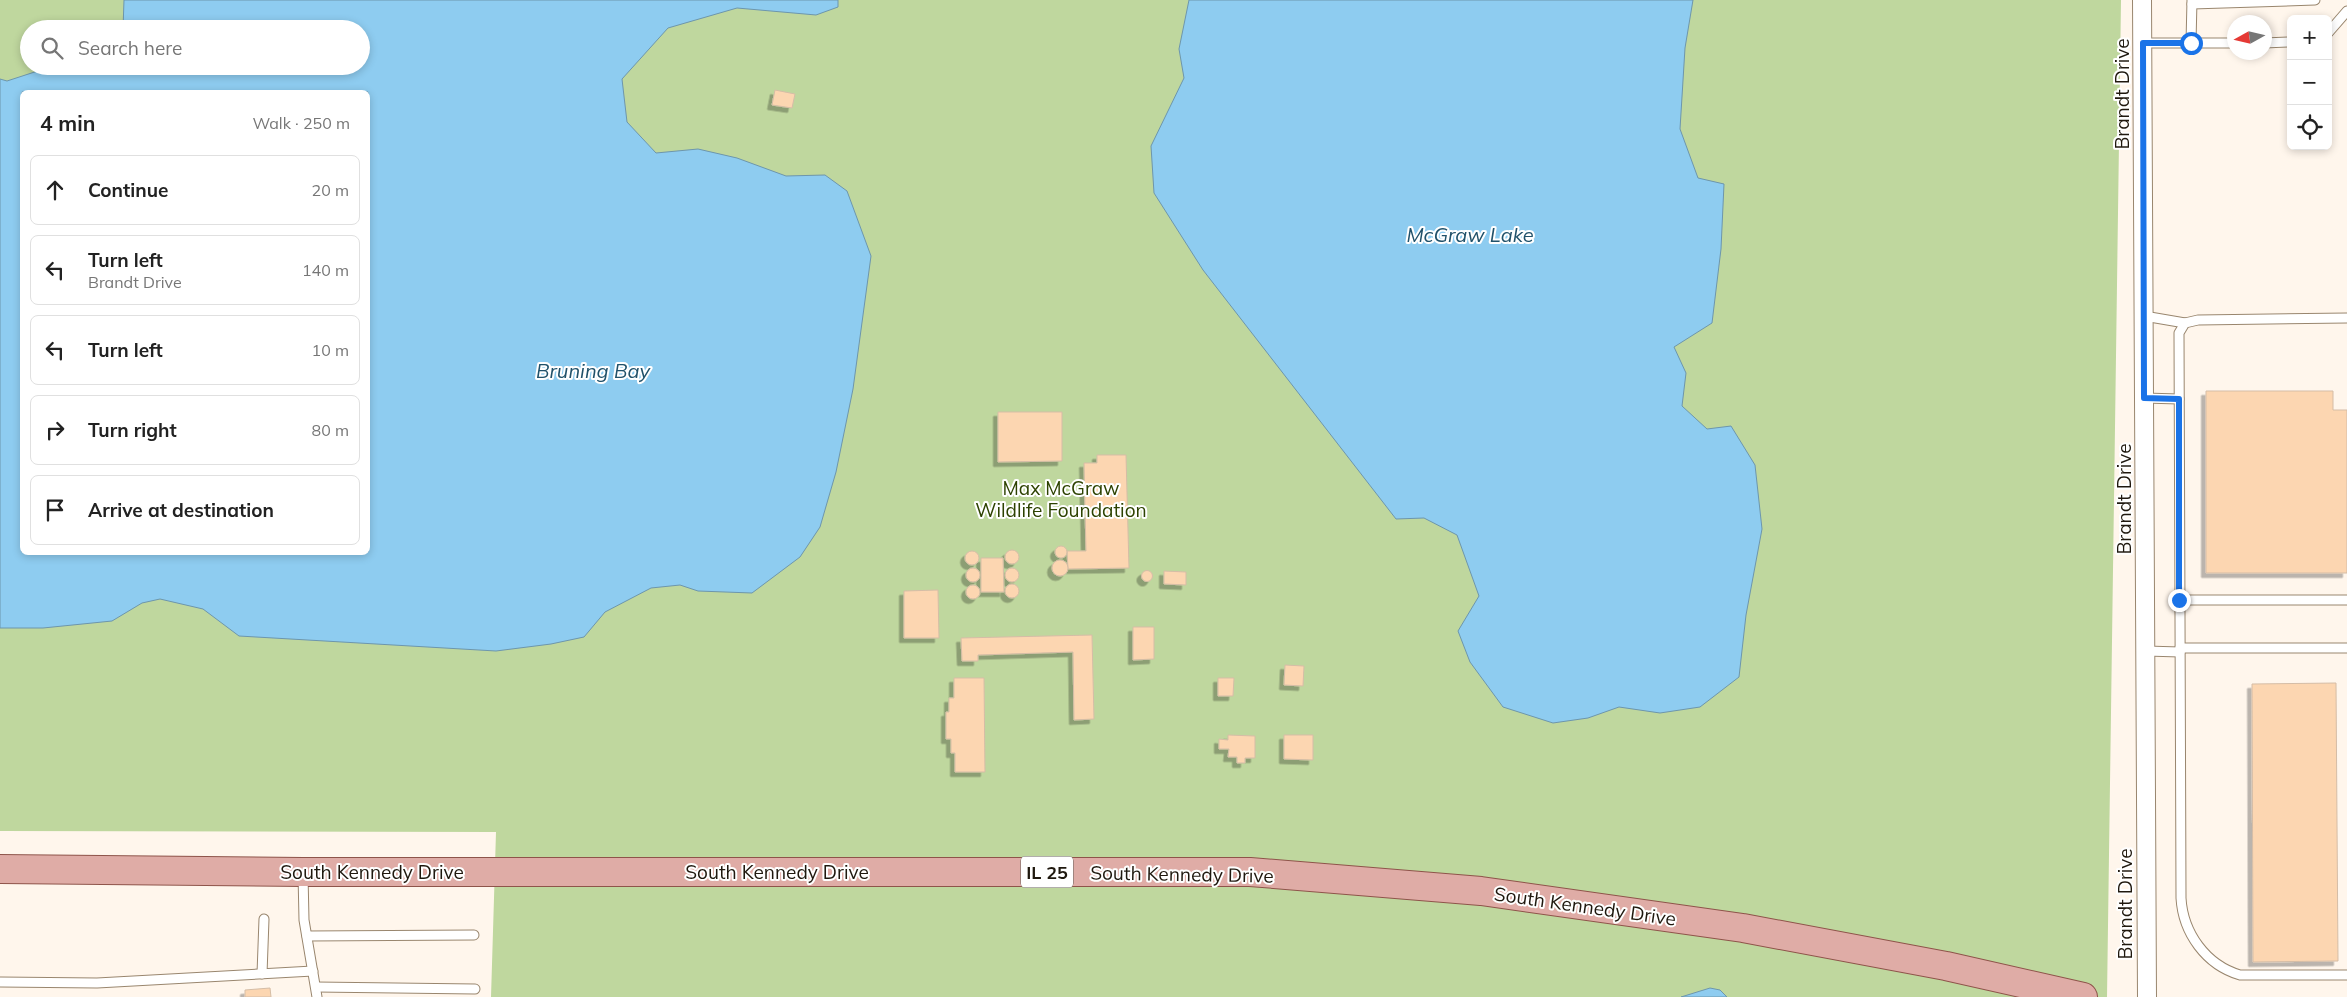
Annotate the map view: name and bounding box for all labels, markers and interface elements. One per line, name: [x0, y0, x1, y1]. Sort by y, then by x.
north arrow: [2227, 15, 2272, 60]
map controls: [2287, 15, 2332, 150]
button: +: [2287, 15, 2332, 60]
search box: [20, 20, 370, 75]
route start: [2180, 32, 2203, 55]
icon: search: [38, 34, 66, 62]
text: Search here: [78, 36, 182, 60]
street label: Brandt Drive: [2110, 38, 2134, 150]
button: −: [2287, 60, 2332, 105]
button: locate: [2287, 105, 2332, 150]
text: 4 min: [40, 110, 95, 136]
text: Walk · 250 m: [252, 113, 350, 133]
icon: ahead: [41, 176, 69, 204]
text: Continue: [88, 178, 168, 202]
text: 20 m: [312, 180, 349, 200]
water label: McGraw Lake: [1406, 222, 1534, 247]
text: Turn left: [88, 248, 163, 272]
icon: left: [41, 256, 69, 284]
text: 140 m: [302, 260, 349, 280]
text: Brandt Drive: [88, 272, 182, 292]
icon: left: [41, 336, 69, 364]
text: Turn left: [88, 338, 163, 362]
text: 10 m: [312, 340, 349, 360]
water label: Bruning Bay: [536, 358, 651, 383]
icon: right: [41, 416, 69, 444]
text: Turn right: [88, 418, 177, 442]
text: 80 m: [312, 420, 349, 440]
street label: Brandt Drive: [2112, 443, 2136, 555]
park label: Max McGraw Wildlife Foundation: [975, 476, 1147, 522]
icon: arrive: [41, 496, 69, 524]
text: Arrive at destination: [88, 498, 274, 522]
route end: [2168, 589, 2191, 612]
street label: Brandt Drive: [2113, 848, 2137, 960]
road number: IL 25: [1021, 856, 1073, 888]
street label: South Kennedy Drive: [280, 860, 464, 884]
street label: South Kennedy Drive: [685, 860, 869, 884]
street label: South Kennedy Drive: [1090, 860, 1274, 888]
street label: South Kennedy Drive: [1492, 881, 1678, 931]

